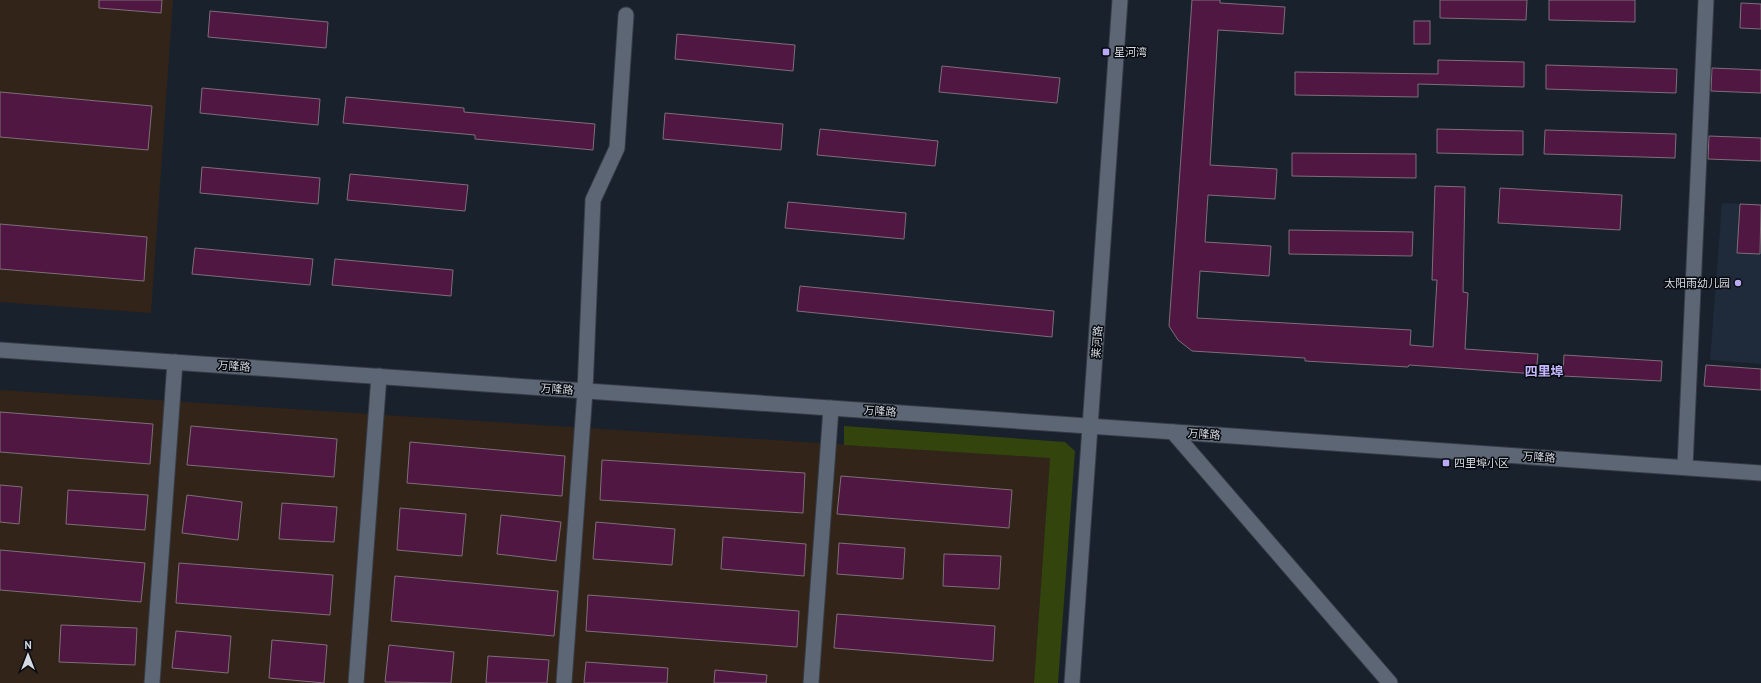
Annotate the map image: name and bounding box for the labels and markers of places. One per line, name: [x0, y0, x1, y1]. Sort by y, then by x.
place label: 星河湾: [1114, 45, 1147, 59]
marker: 星河湾: [1101, 47, 1111, 57]
place label: 太阳雨幼儿园: [1664, 276, 1730, 290]
marker: 太阳雨幼儿园: [1733, 278, 1743, 288]
place label: 四里埠小区: [1454, 456, 1509, 470]
marker: 四里埠小区: [1441, 458, 1451, 468]

